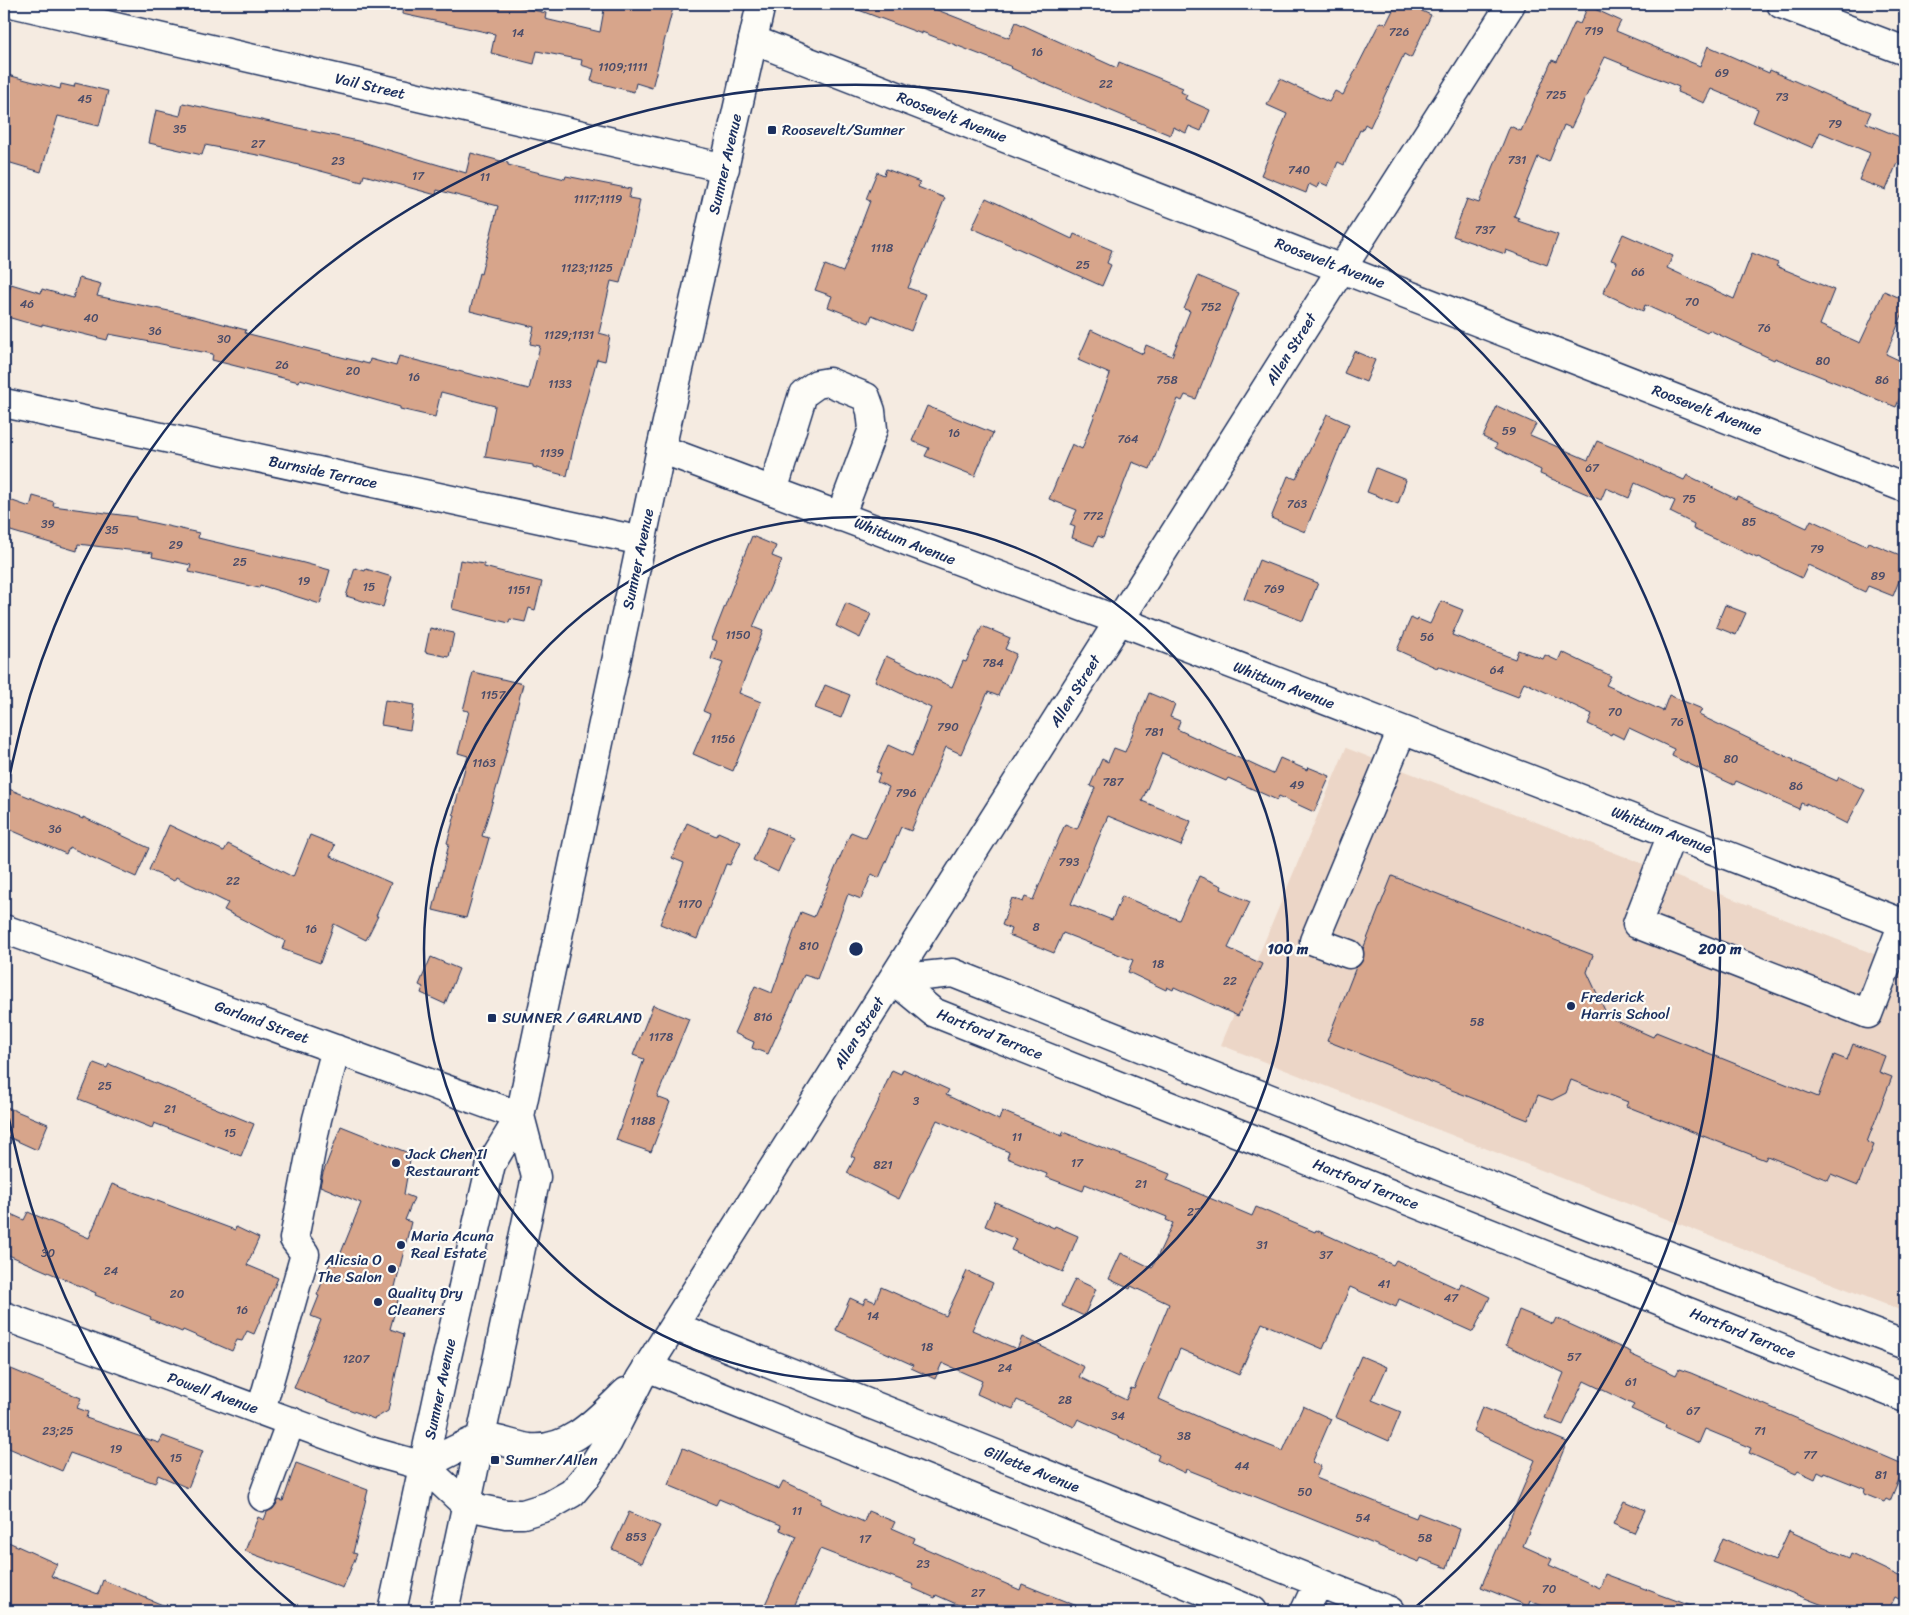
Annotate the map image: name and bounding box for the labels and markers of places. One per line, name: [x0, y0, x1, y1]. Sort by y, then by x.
place label: Roosevelt/Sumner: [782, 117, 905, 143]
marker: Roosevelt/Sumner: [766, 124, 778, 136]
centre of rings: [847, 940, 865, 958]
place label: Frederick Harris School: [1581, 984, 1670, 1027]
marker: Frederick Harris School: [1565, 1000, 1577, 1012]
place label: SUMNER / GARLAND: [502, 1005, 642, 1031]
marker: SUMNER / GARLAND: [486, 1012, 498, 1024]
place label: Jack Chen II Restaurant: [405, 1141, 488, 1184]
marker: Jack Chen II Restaurant: [390, 1157, 402, 1169]
place label: Maria Acuna Real Estate: [411, 1223, 494, 1266]
marker: Maria Acuna Real Estate: [395, 1239, 407, 1251]
place label: Alicsia O The Salon: [317, 1247, 382, 1290]
marker: Alicsia O The Salon: [386, 1263, 398, 1275]
place label: Quality Dry Cleaners: [388, 1280, 463, 1323]
marker: Quality Dry Cleaners: [372, 1296, 384, 1308]
place label: Sumner/Allen: [505, 1447, 598, 1473]
marker: Sumner/Allen: [489, 1454, 501, 1466]

